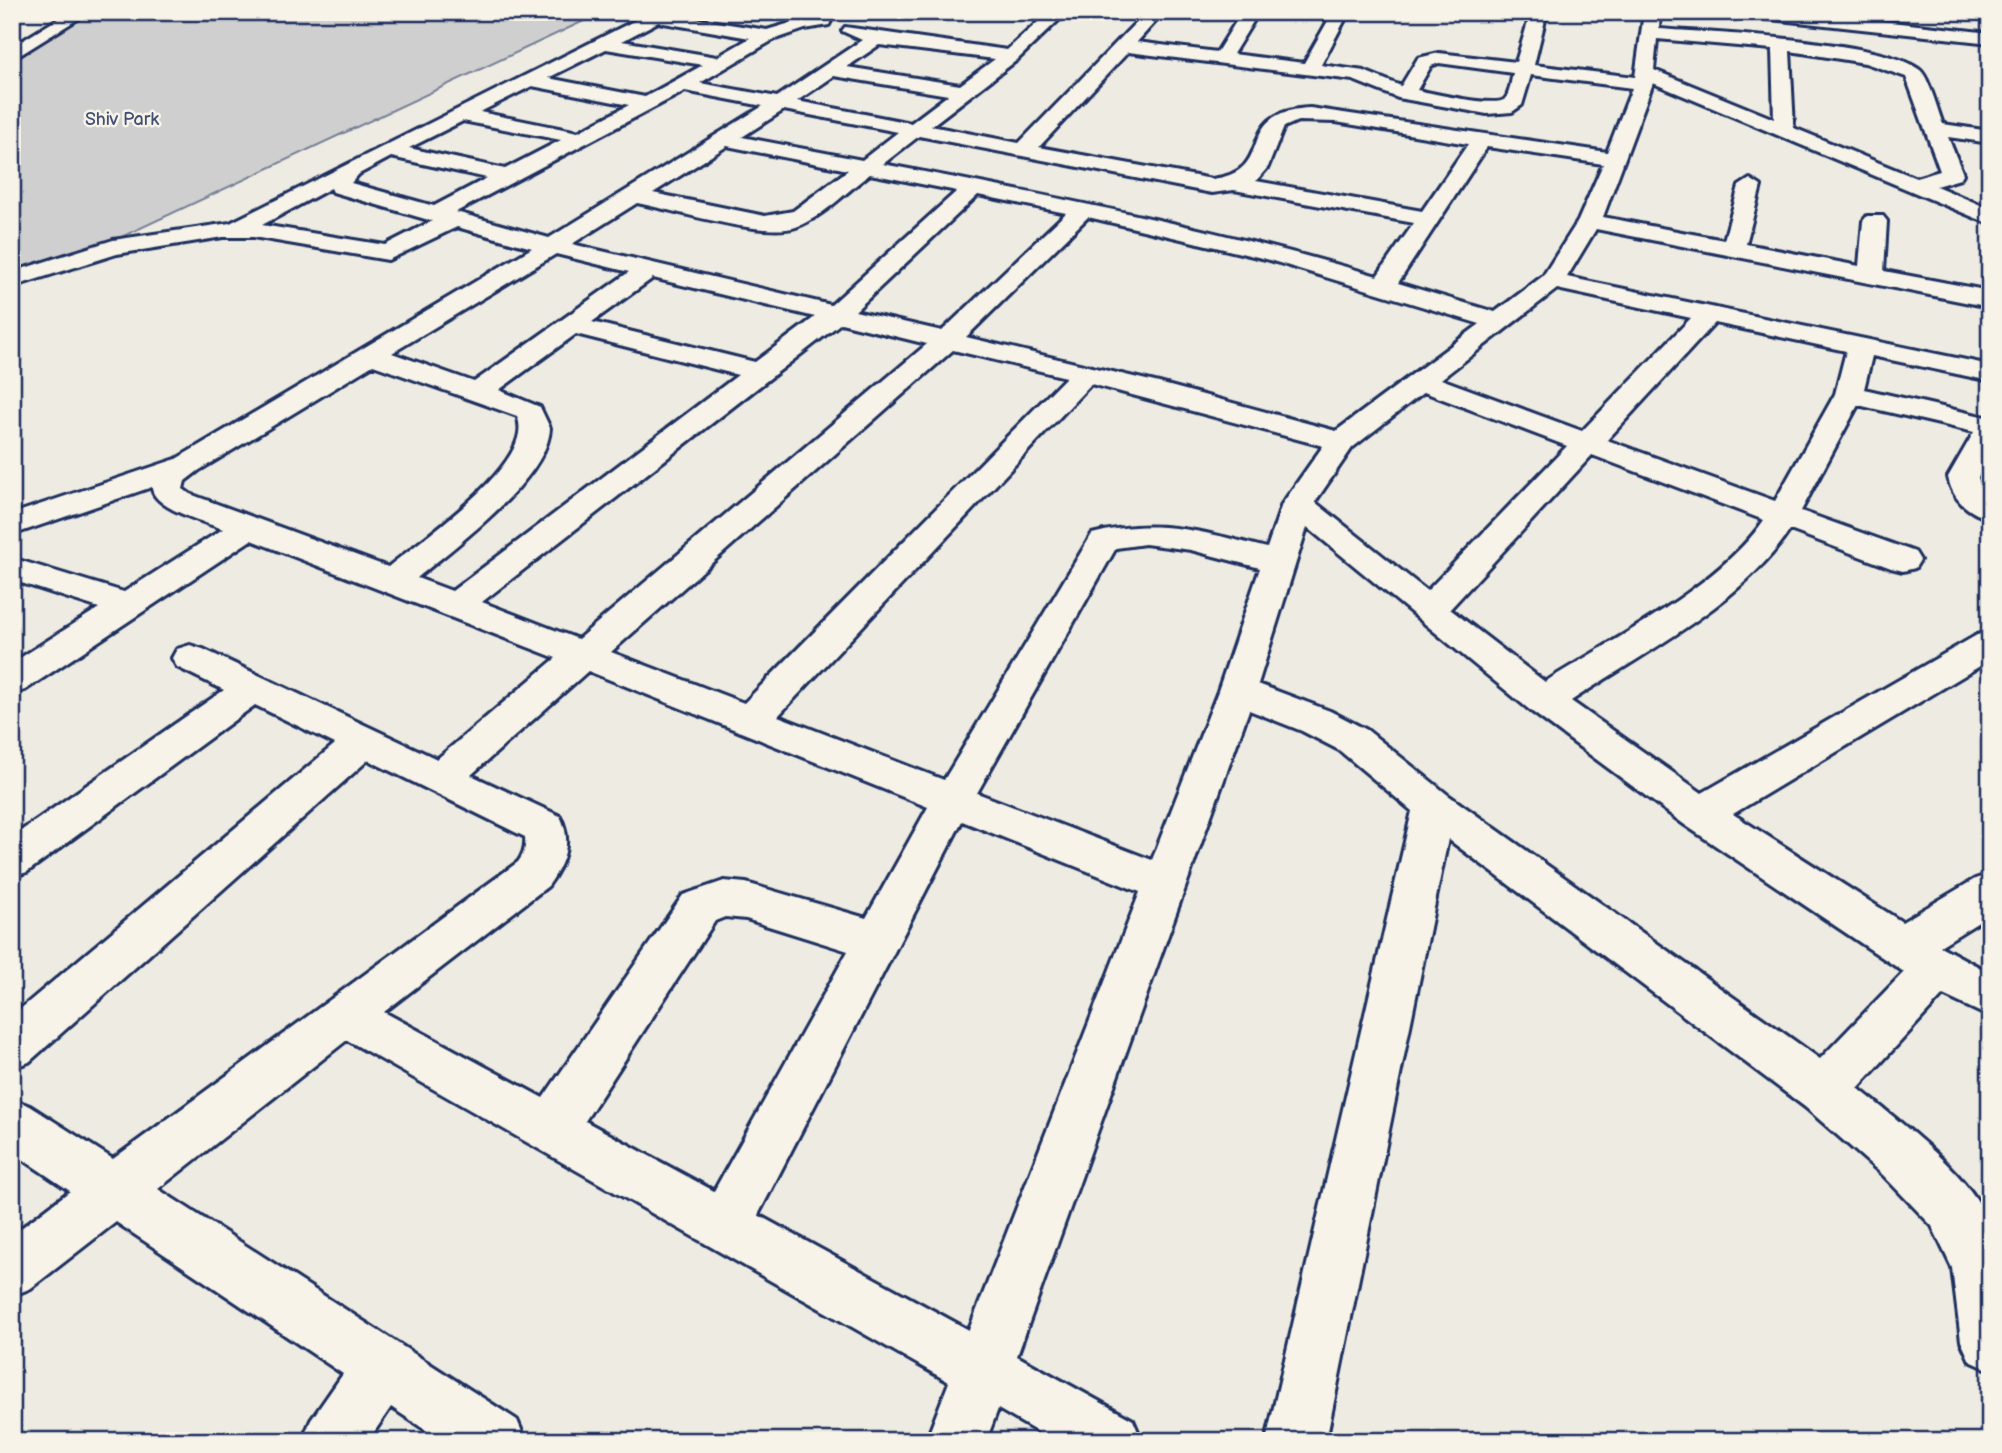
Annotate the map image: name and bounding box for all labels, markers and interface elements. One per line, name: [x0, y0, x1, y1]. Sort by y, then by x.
park label: Shiv Park: [85, 109, 159, 130]

